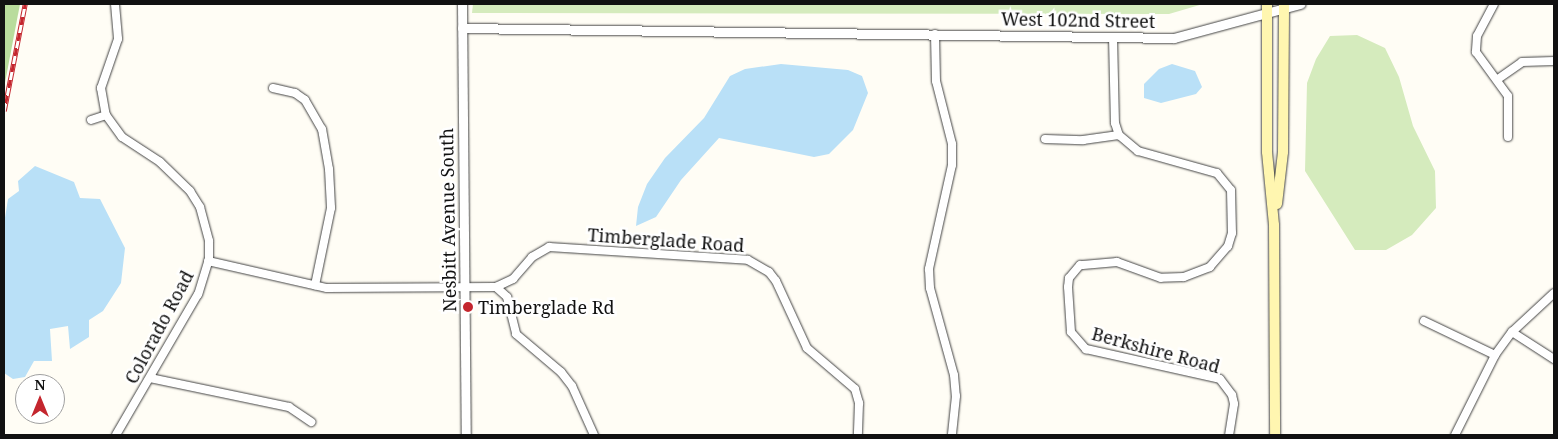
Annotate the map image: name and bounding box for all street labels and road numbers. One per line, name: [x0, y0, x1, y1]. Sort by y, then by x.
street label: West 102nd Street: [1001, 8, 1155, 32]
street label: Nesbitt Avenue South: [436, 128, 460, 312]
street label: Timberglade Road: [587, 224, 745, 256]
street label: Colorado Road: [120, 267, 198, 387]
street label: Berkshire Road: [1090, 323, 1222, 377]

